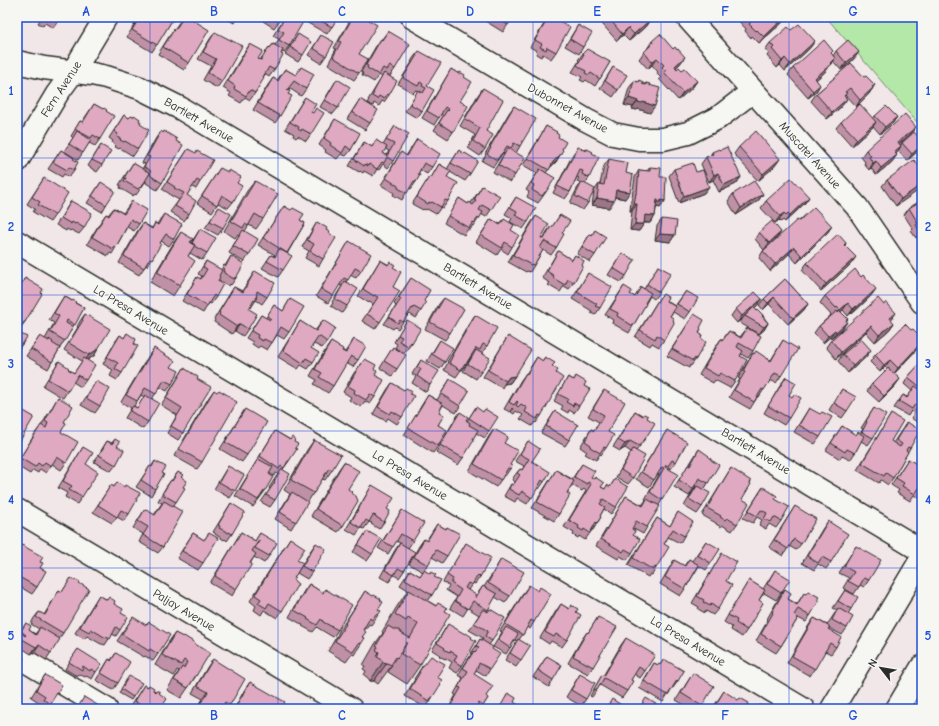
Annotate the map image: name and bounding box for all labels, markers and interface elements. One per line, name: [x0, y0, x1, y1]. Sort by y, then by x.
text: A: [82, 4, 90, 19]
text: B: [210, 4, 218, 19]
text: C: [338, 4, 346, 19]
text: D: [466, 4, 474, 19]
text: E: [593, 4, 601, 19]
text: F: [721, 4, 729, 19]
text: G: [848, 4, 858, 19]
street label: Fern Avenue: [38, 58, 84, 120]
street label: Dubonnet Avenue: [525, 80, 611, 136]
text: 1: [8, 83, 14, 98]
text: 1: [925, 83, 931, 98]
street label: Bartlett Avenue: [162, 94, 236, 146]
street label: Muscatel Avenue: [776, 119, 844, 191]
text: 2: [8, 219, 14, 234]
text: 2: [925, 219, 931, 234]
street label: Bartlett Avenue: [441, 260, 515, 312]
street label: La Presa Avenue: [91, 282, 171, 338]
text: 3: [8, 356, 14, 371]
text: 3: [925, 356, 931, 371]
street label: Bartlett Avenue: [719, 425, 793, 477]
street label: La Presa Avenue: [370, 447, 450, 503]
text: 4: [8, 492, 14, 507]
text: 4: [925, 492, 931, 507]
street label: Paljay Avenue: [150, 586, 218, 634]
street label: La Presa Avenue: [648, 613, 728, 669]
text: 5: [8, 628, 15, 643]
text: 5: [925, 628, 932, 643]
north arrow: [861, 648, 901, 688]
text: N: [865, 657, 880, 670]
text: A: [82, 708, 90, 723]
text: B: [210, 708, 218, 723]
text: C: [338, 708, 346, 723]
text: D: [466, 708, 474, 723]
text: E: [593, 708, 601, 723]
text: F: [721, 708, 729, 723]
text: G: [848, 708, 858, 723]

